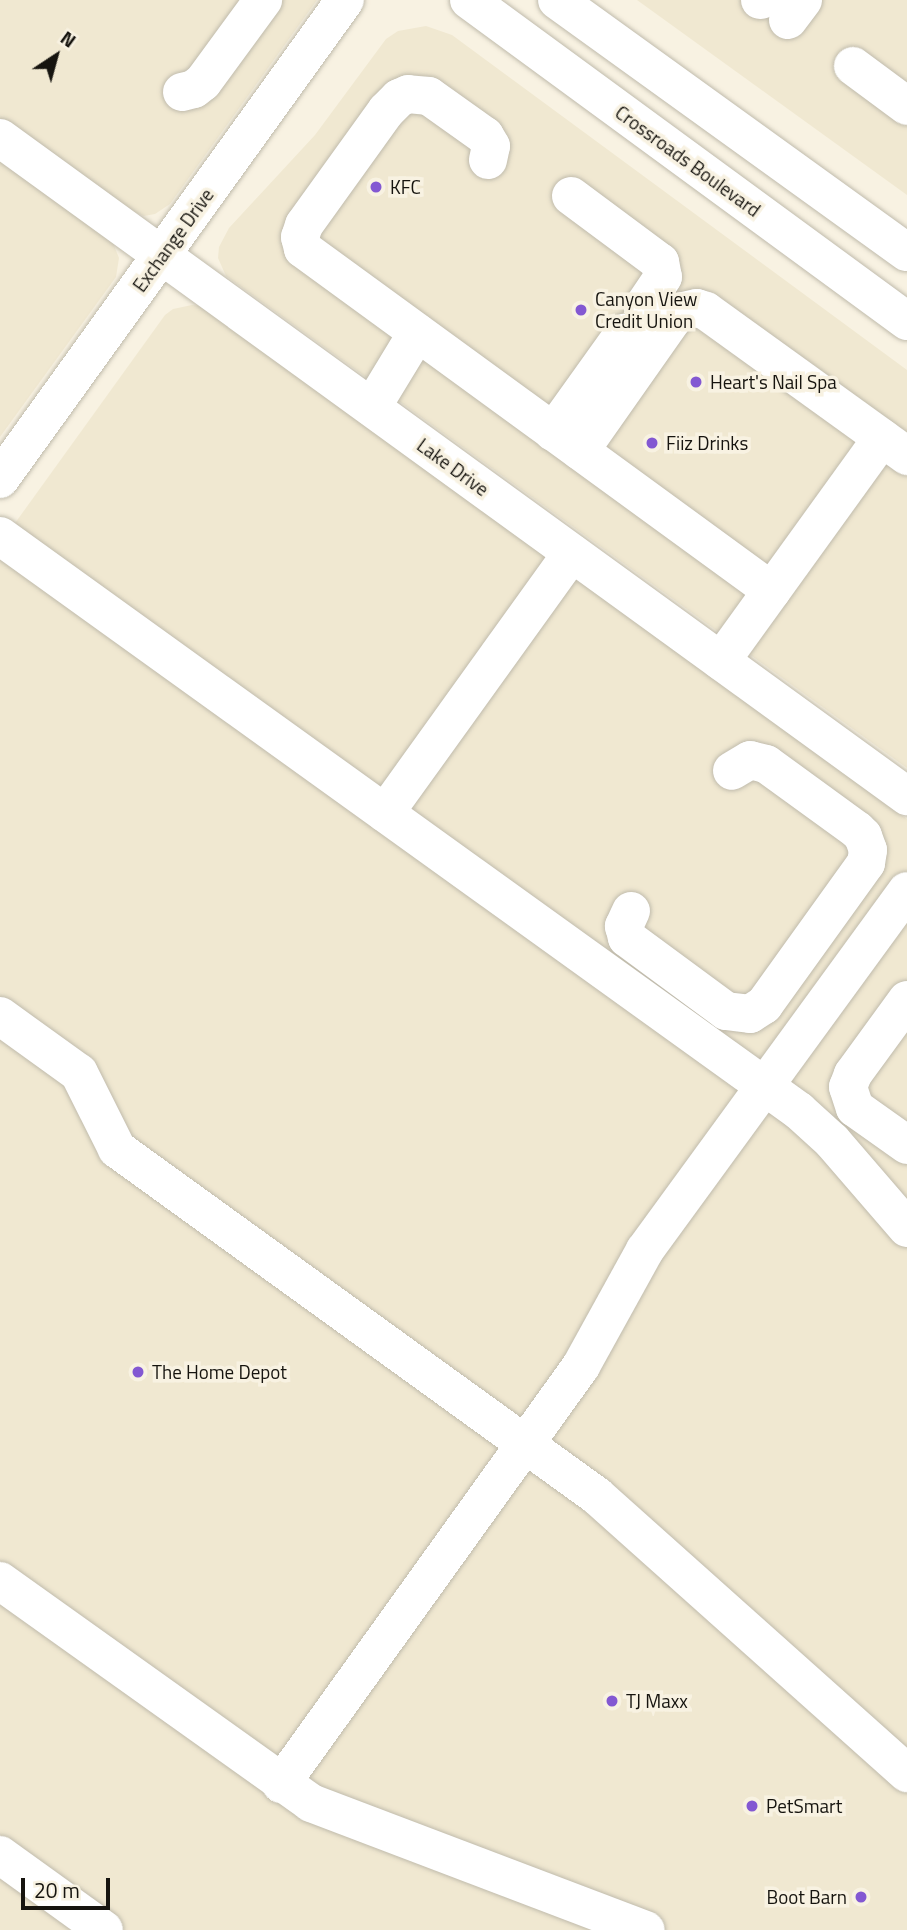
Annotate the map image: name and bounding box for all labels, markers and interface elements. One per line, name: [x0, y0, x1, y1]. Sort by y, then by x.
north arrow: [21, 21, 91, 91]
text: N: [55, 23, 82, 54]
street label: Crossroads Boulevard: [611, 101, 765, 221]
place label: KFC: [390, 176, 421, 198]
marker: KFC: [368, 179, 384, 195]
street label: Exchange Drive: [128, 184, 218, 296]
place label: Canyon View Credit Union: [595, 288, 698, 332]
marker: Canyon View Credit Union: [573, 302, 589, 318]
place label: Heart's Nail Spa: [710, 371, 837, 393]
marker: Heart's Nail Spa: [688, 374, 704, 390]
place label: Fiiz Drinks: [666, 432, 748, 454]
street label: Lake Drive: [413, 433, 493, 501]
marker: Fiiz Drinks: [644, 435, 660, 451]
place label: The Home Depot: [152, 1361, 287, 1383]
marker: The Home Depot: [130, 1364, 146, 1380]
place label: TJ Maxx: [626, 1690, 688, 1712]
marker: TJ Maxx: [604, 1693, 620, 1709]
place label: PetSmart: [766, 1795, 842, 1817]
marker: PetSmart: [744, 1798, 760, 1814]
scale bar: [24, 1864, 114, 1908]
text: 20 m: [34, 1874, 80, 1906]
place label: Boot Barn: [766, 1886, 847, 1908]
marker: Boot Barn: [853, 1889, 869, 1905]

